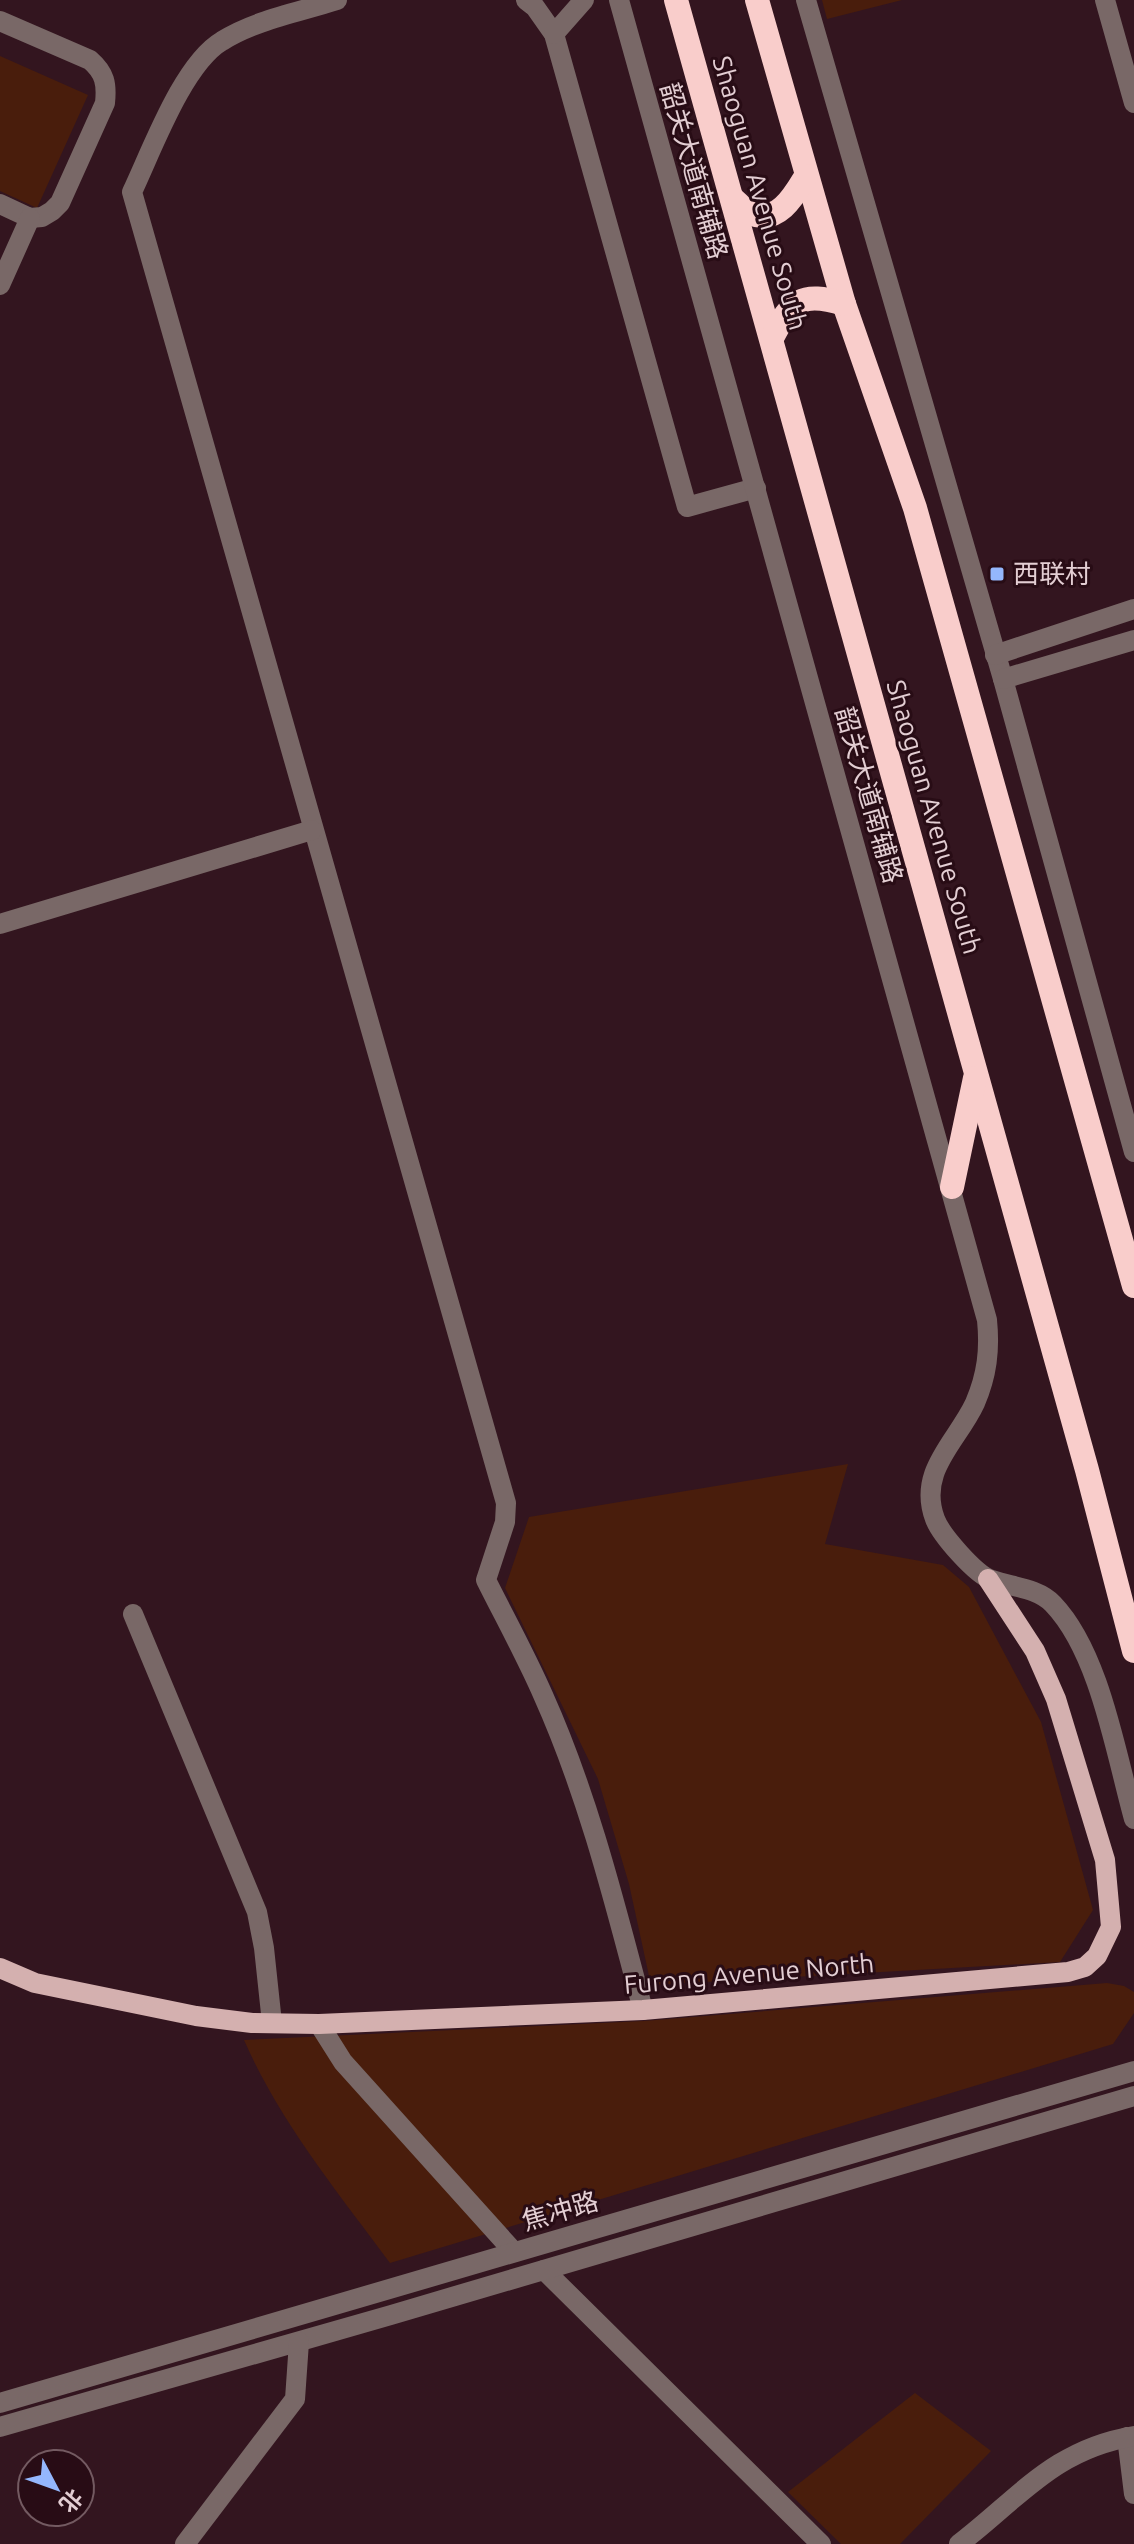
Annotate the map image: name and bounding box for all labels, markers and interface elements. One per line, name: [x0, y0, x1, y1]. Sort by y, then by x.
street label: Shaoguan Avenue South: [707, 53, 813, 333]
street label: 韶关大道南辅路: [655, 79, 734, 262]
place label: 西联村: [1013, 559, 1091, 588]
marker: 西联村: [988, 565, 1006, 583]
street label: Shaoguan Avenue South: [881, 677, 987, 957]
street label: 韶关大道南辅路: [830, 703, 909, 886]
street label: Furong Avenue North: [623, 1948, 875, 1999]
street label: 焦冲路: [518, 2186, 601, 2235]
north arrow: [16, 2448, 96, 2528]
text: 北: [55, 2485, 88, 2518]

